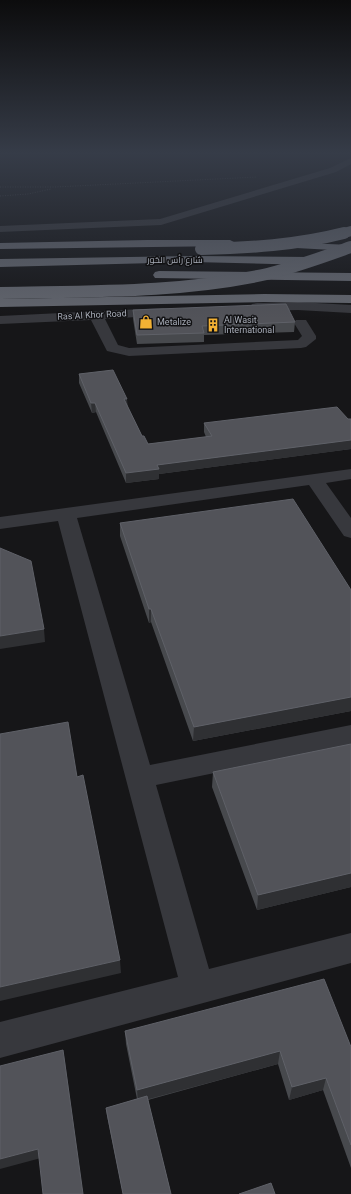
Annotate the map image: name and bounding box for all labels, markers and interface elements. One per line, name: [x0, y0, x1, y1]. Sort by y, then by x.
street label: شارع رأس الخور: [146, 254, 203, 266]
street label: Ras Al Khor Road: [57, 308, 127, 322]
shop icon: Metalize: [138, 314, 154, 330]
place label: Al Wasit International: [224, 315, 274, 335]
place label: Metalize: [157, 317, 191, 327]
building icon: Al Wasit International: [205, 317, 221, 333]

